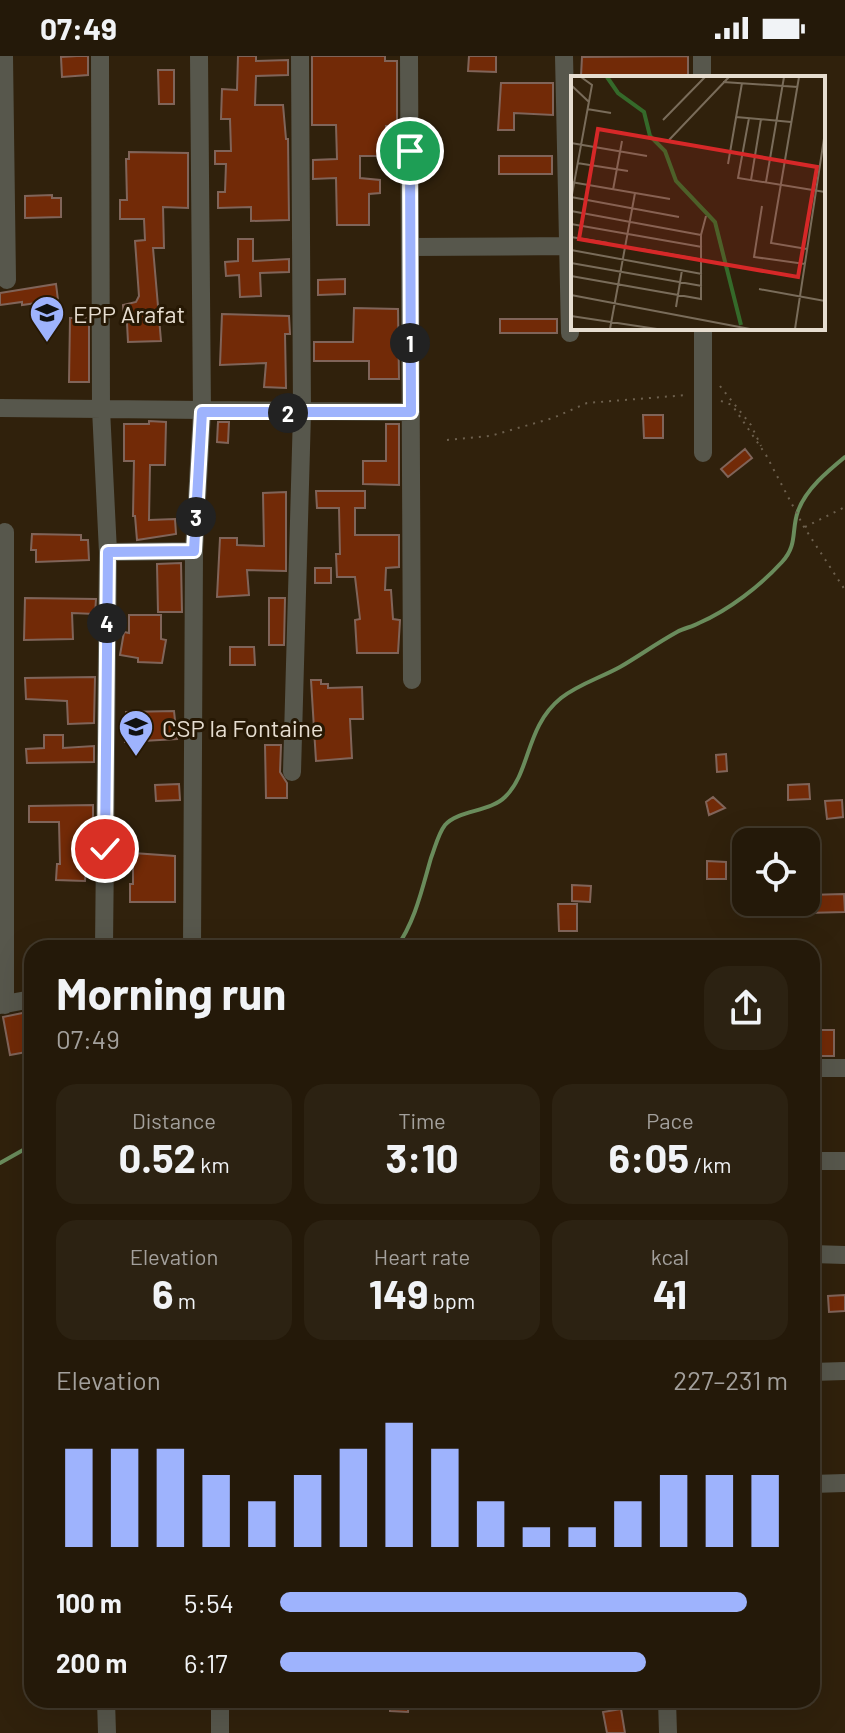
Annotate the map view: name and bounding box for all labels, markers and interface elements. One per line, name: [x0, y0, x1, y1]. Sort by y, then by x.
text: 07:49: [40, 10, 117, 46]
inset map: [571, 76, 825, 330]
pin: [376, 117, 444, 185]
icon: arrive: [388, 129, 432, 173]
school or university icon: EPP Arafat: [28, 294, 66, 344]
place label: EPP Arafat: [73, 299, 185, 328]
pin: 1: [390, 323, 430, 363]
text: 1: [406, 330, 414, 356]
pin: 2: [268, 393, 308, 433]
text: 2: [282, 400, 294, 426]
pin: 3: [176, 497, 216, 537]
text: 3: [190, 504, 202, 530]
pin: 4: [87, 603, 127, 643]
text: 4: [100, 610, 114, 636]
school or university icon: CSP la Fontaine: [117, 708, 155, 758]
place label: CSP la Fontaine: [162, 713, 324, 742]
pin: [71, 815, 139, 883]
icon: check: [83, 827, 127, 871]
map controls: [732, 828, 820, 916]
button: locate: [732, 828, 820, 916]
text: Morning run: [56, 966, 286, 1019]
button: share: [704, 966, 788, 1050]
text: 07:49: [56, 1023, 120, 1054]
text: Distance: [132, 1107, 216, 1133]
text: Time: [398, 1107, 446, 1133]
text: Pace: [646, 1107, 694, 1133]
text: 0.52: [118, 1133, 196, 1181]
text: 3:10: [385, 1133, 459, 1181]
text: 6:05: [609, 1133, 689, 1181]
text: km: [196, 1151, 230, 1177]
text: /km: [689, 1151, 731, 1177]
text: Elevation: [130, 1243, 218, 1269]
text: Heart rate: [374, 1243, 470, 1269]
text: kcal: [651, 1243, 689, 1269]
text: 6: [152, 1269, 173, 1317]
text: 149: [369, 1269, 428, 1317]
text: 41: [653, 1269, 687, 1317]
text: m: [173, 1287, 196, 1313]
text: bpm: [428, 1287, 475, 1313]
text: Elevation: [56, 1364, 161, 1395]
text: 227–231 m: [673, 1364, 788, 1395]
text: 100 m: [56, 1587, 122, 1618]
text: 5:54: [184, 1587, 234, 1618]
text: 200 m: [56, 1647, 127, 1678]
text: 6:17: [184, 1647, 228, 1678]

